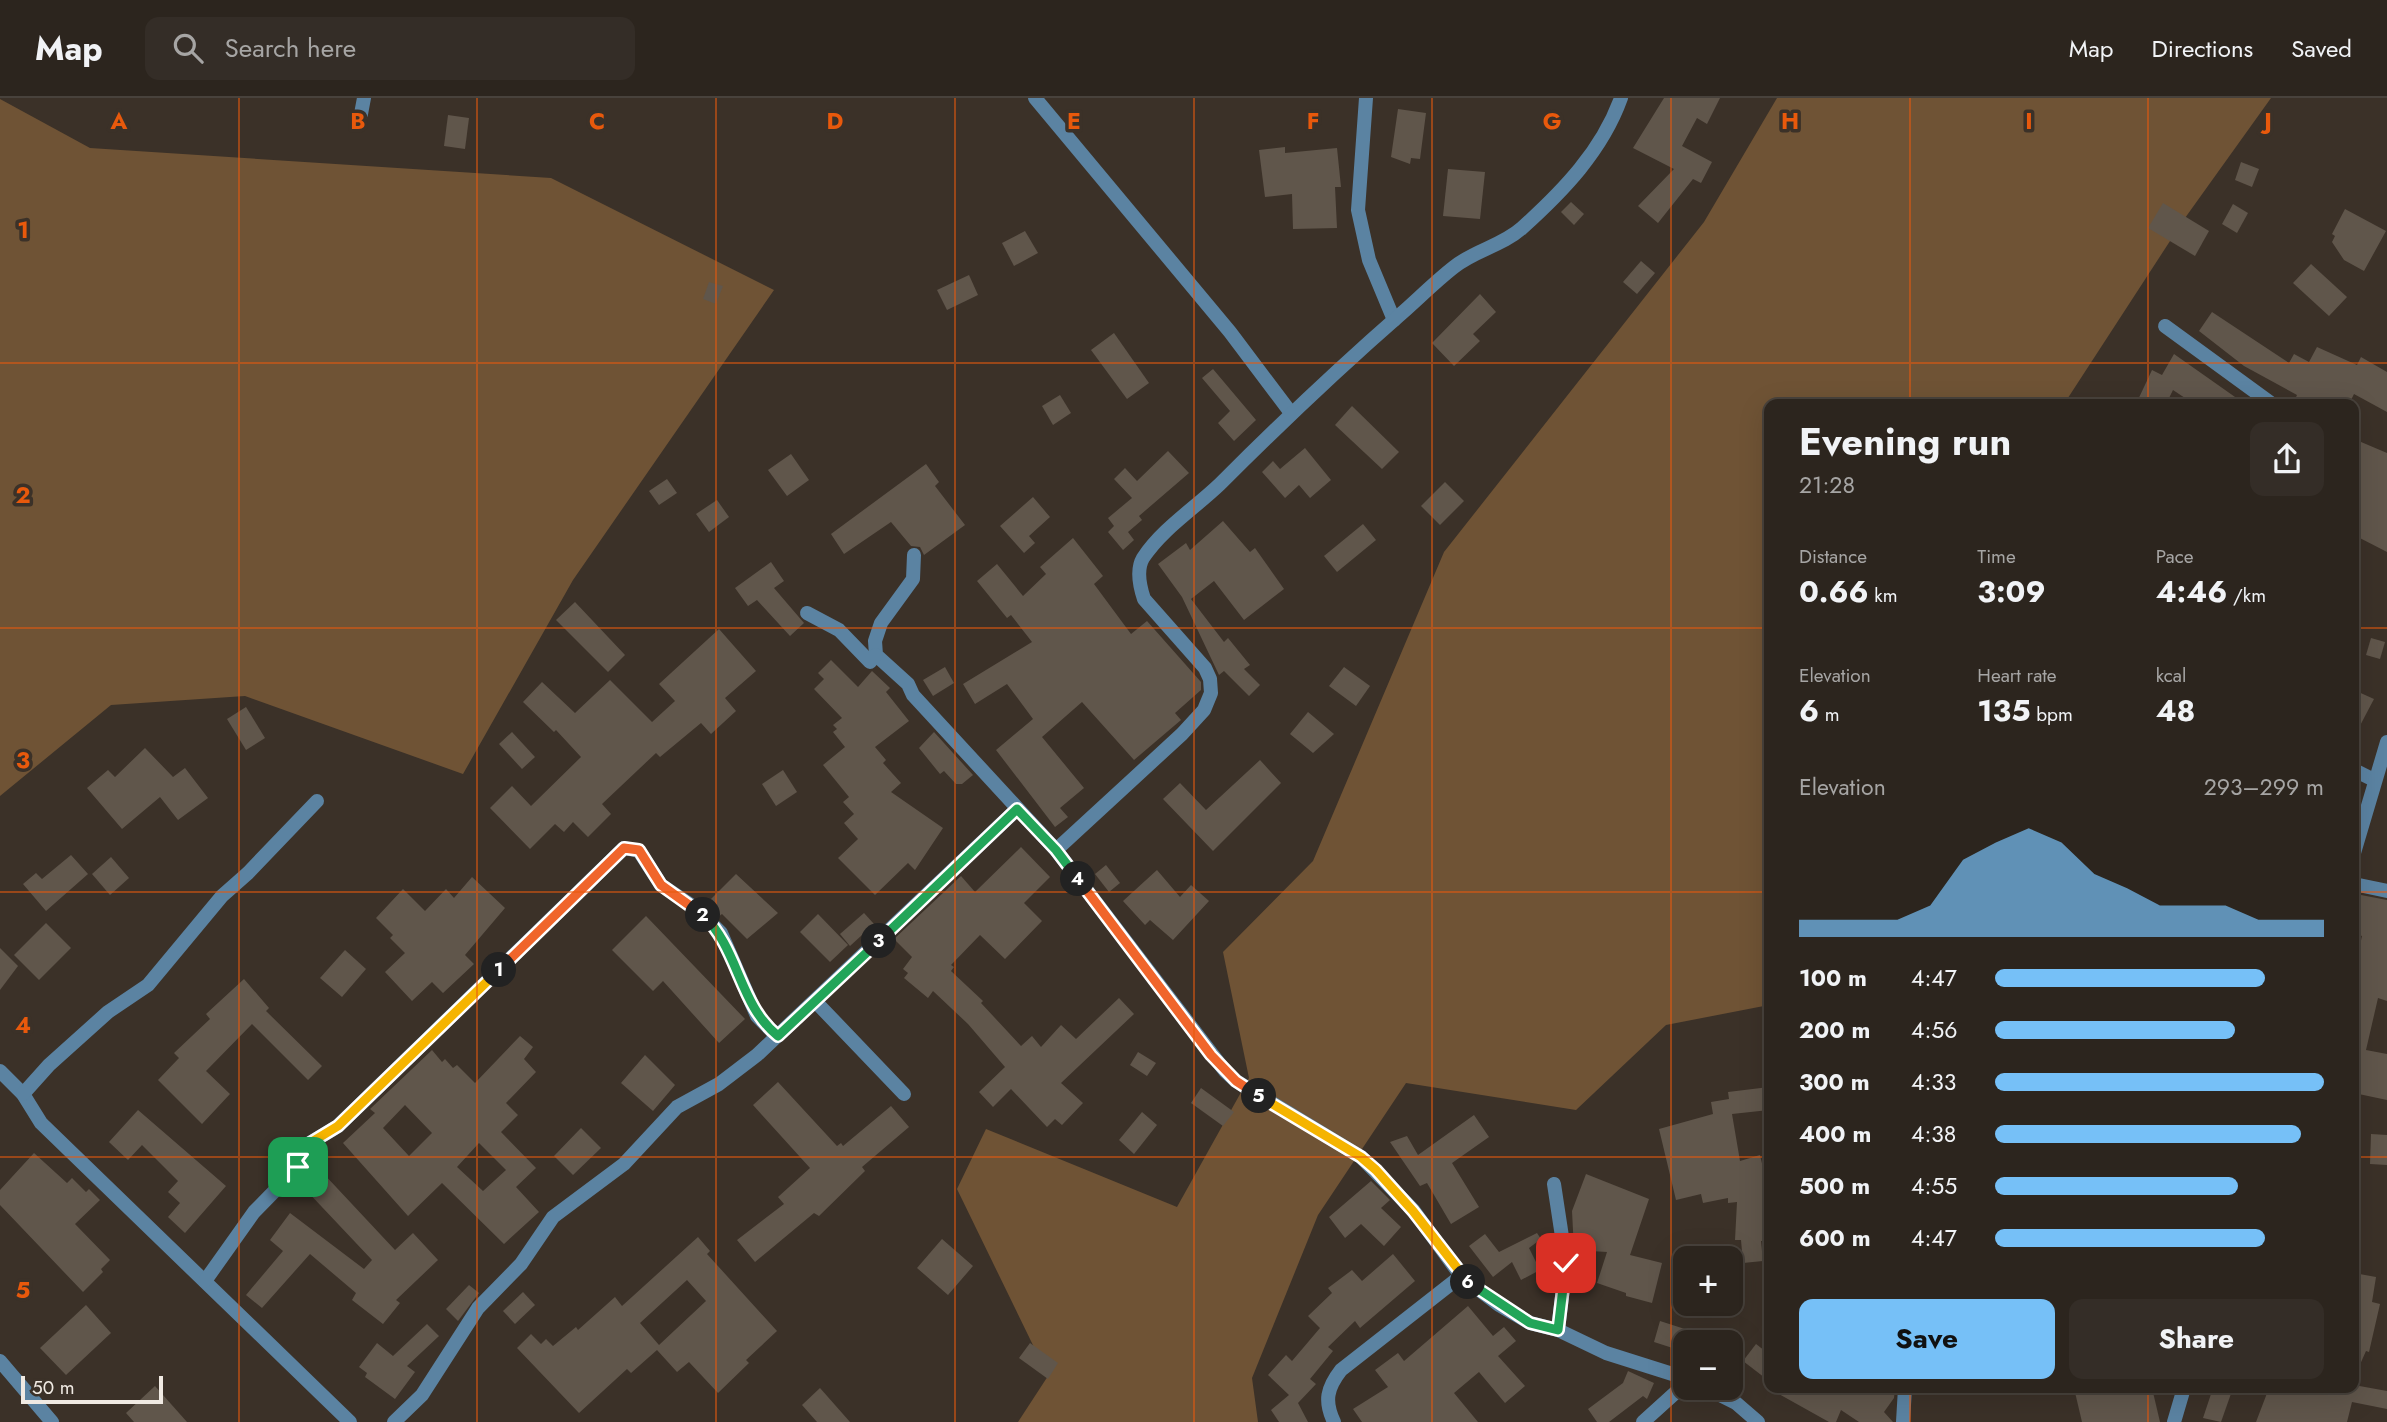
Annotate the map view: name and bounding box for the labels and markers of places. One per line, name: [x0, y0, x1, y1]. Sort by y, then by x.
pin: 4: [1060, 862, 1096, 896]
pin: 2: [686, 898, 720, 932]
pin: 3: [862, 924, 896, 958]
pin: 1: [482, 952, 516, 988]
pin: 5: [1242, 1079, 1276, 1114]
pin: [268, 1137, 328, 1197]
pin: [1536, 1233, 1596, 1293]
pin: 6: [1450, 1264, 1486, 1300]

